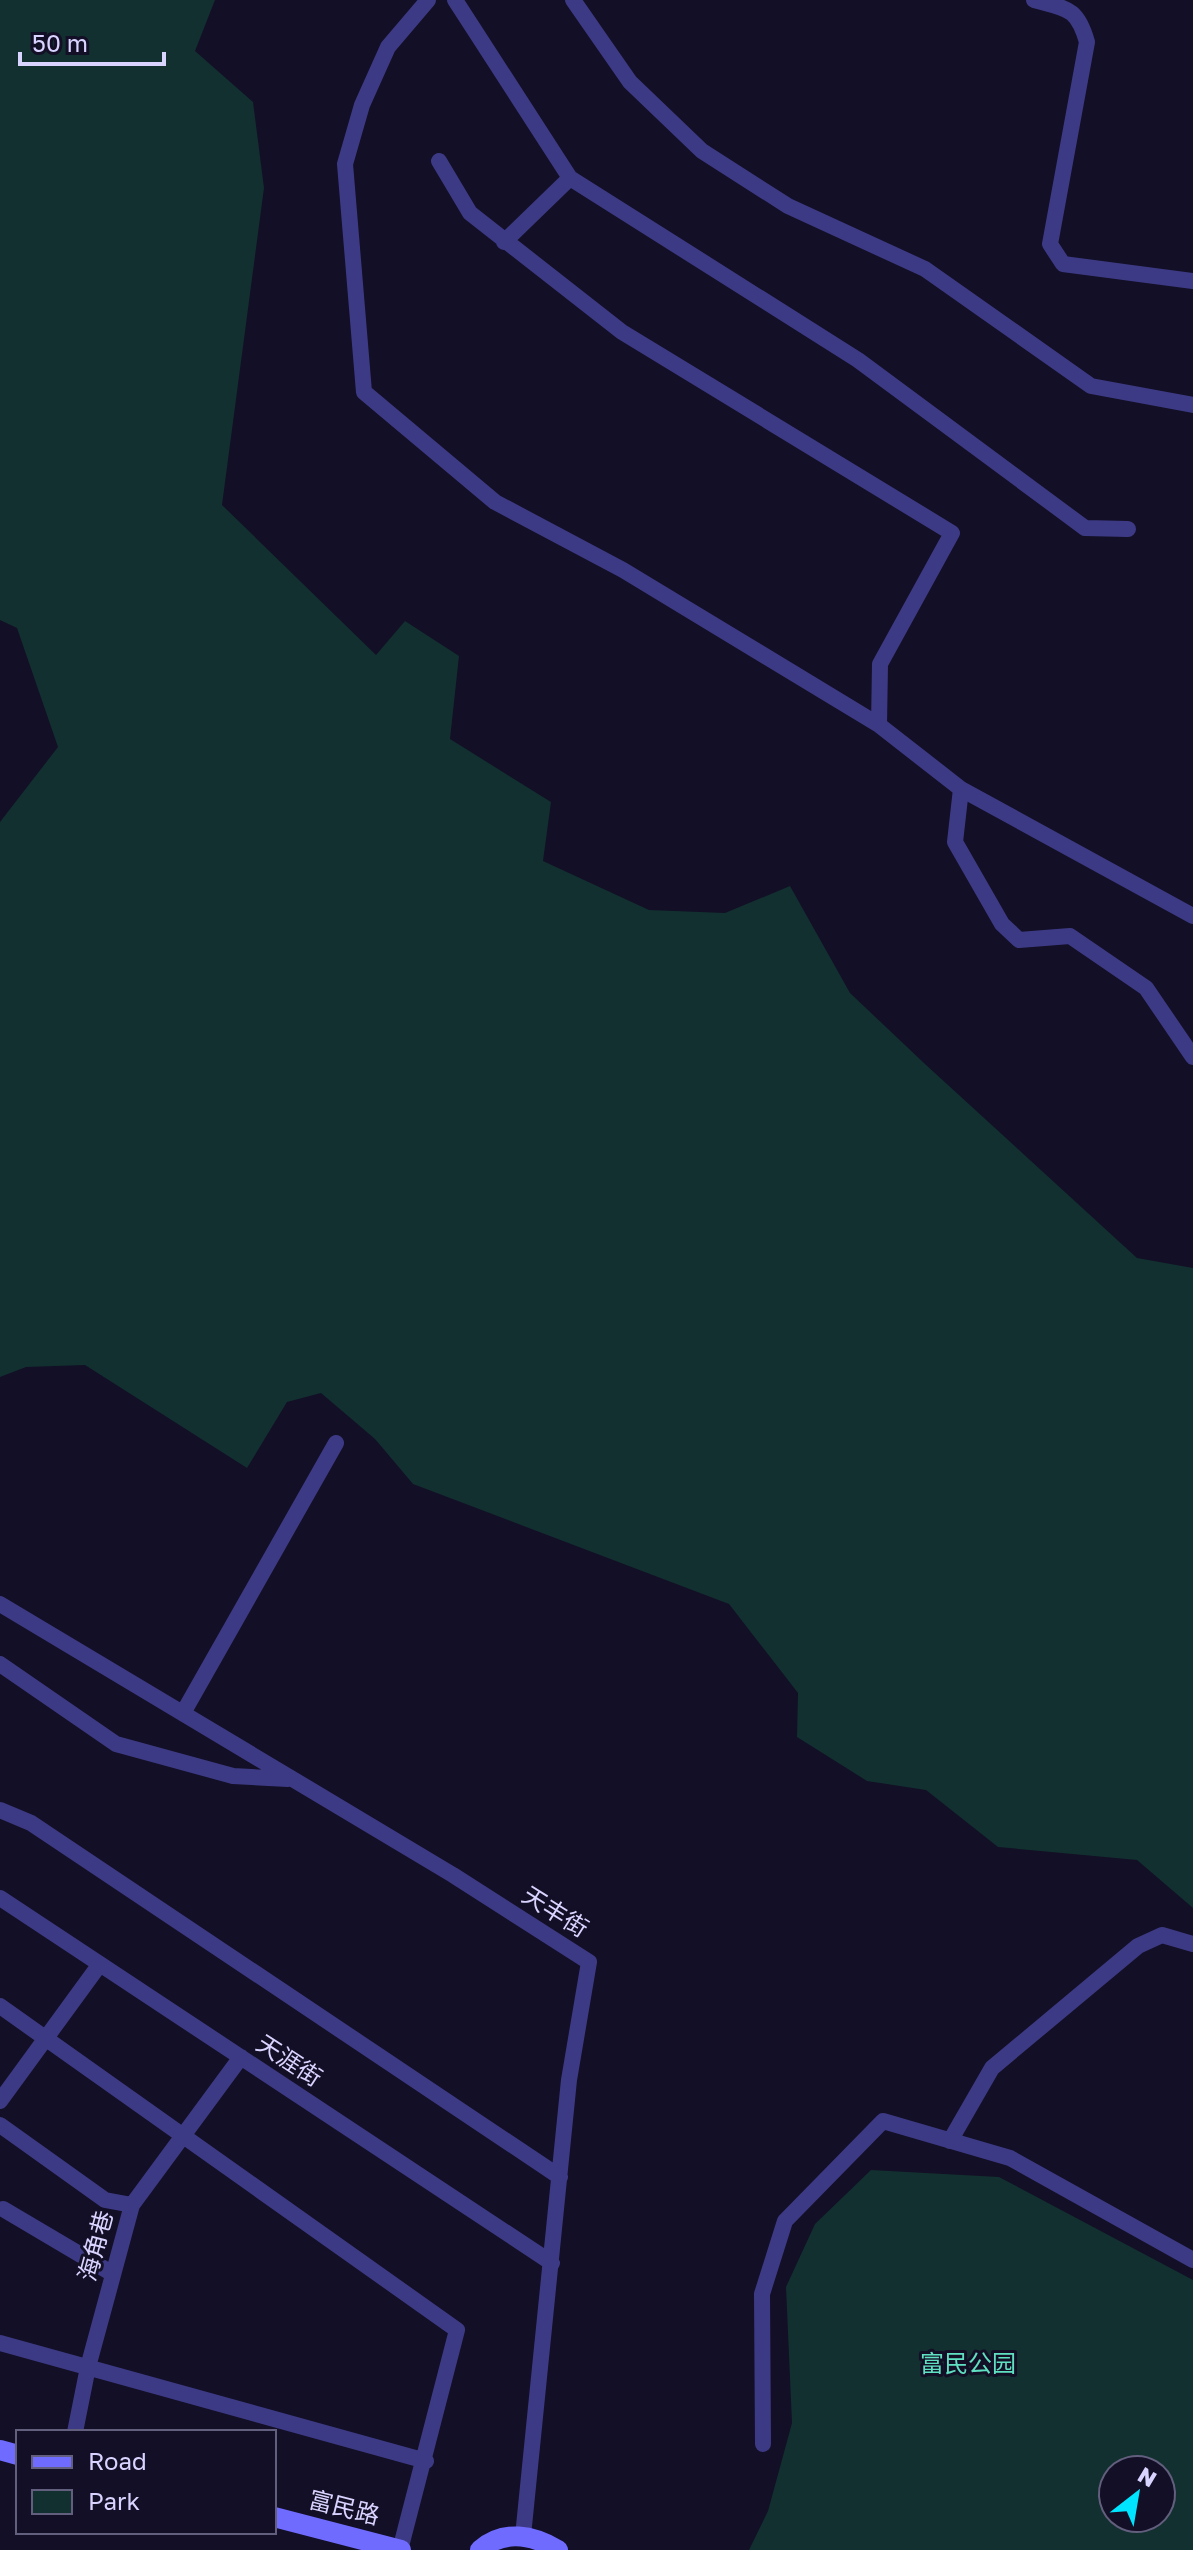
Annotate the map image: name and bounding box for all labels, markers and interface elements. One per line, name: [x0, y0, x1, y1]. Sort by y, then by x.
scale bar: [20, 16, 164, 66]
text: 50 m: [32, 28, 88, 57]
street label: 天丰街: [518, 1879, 594, 1942]
street label: 天涯街: [252, 2028, 328, 2092]
street label: 海角巷: [71, 2207, 118, 2284]
park label: 富民公园: [920, 2348, 1016, 2377]
legend: [16, 2430, 276, 2534]
text: Road: [88, 2446, 147, 2475]
north arrow: [1097, 2454, 1177, 2534]
text: N: [1133, 2461, 1162, 2492]
street label: 富民路: [306, 2484, 383, 2529]
text: Park: [88, 2486, 140, 2515]

